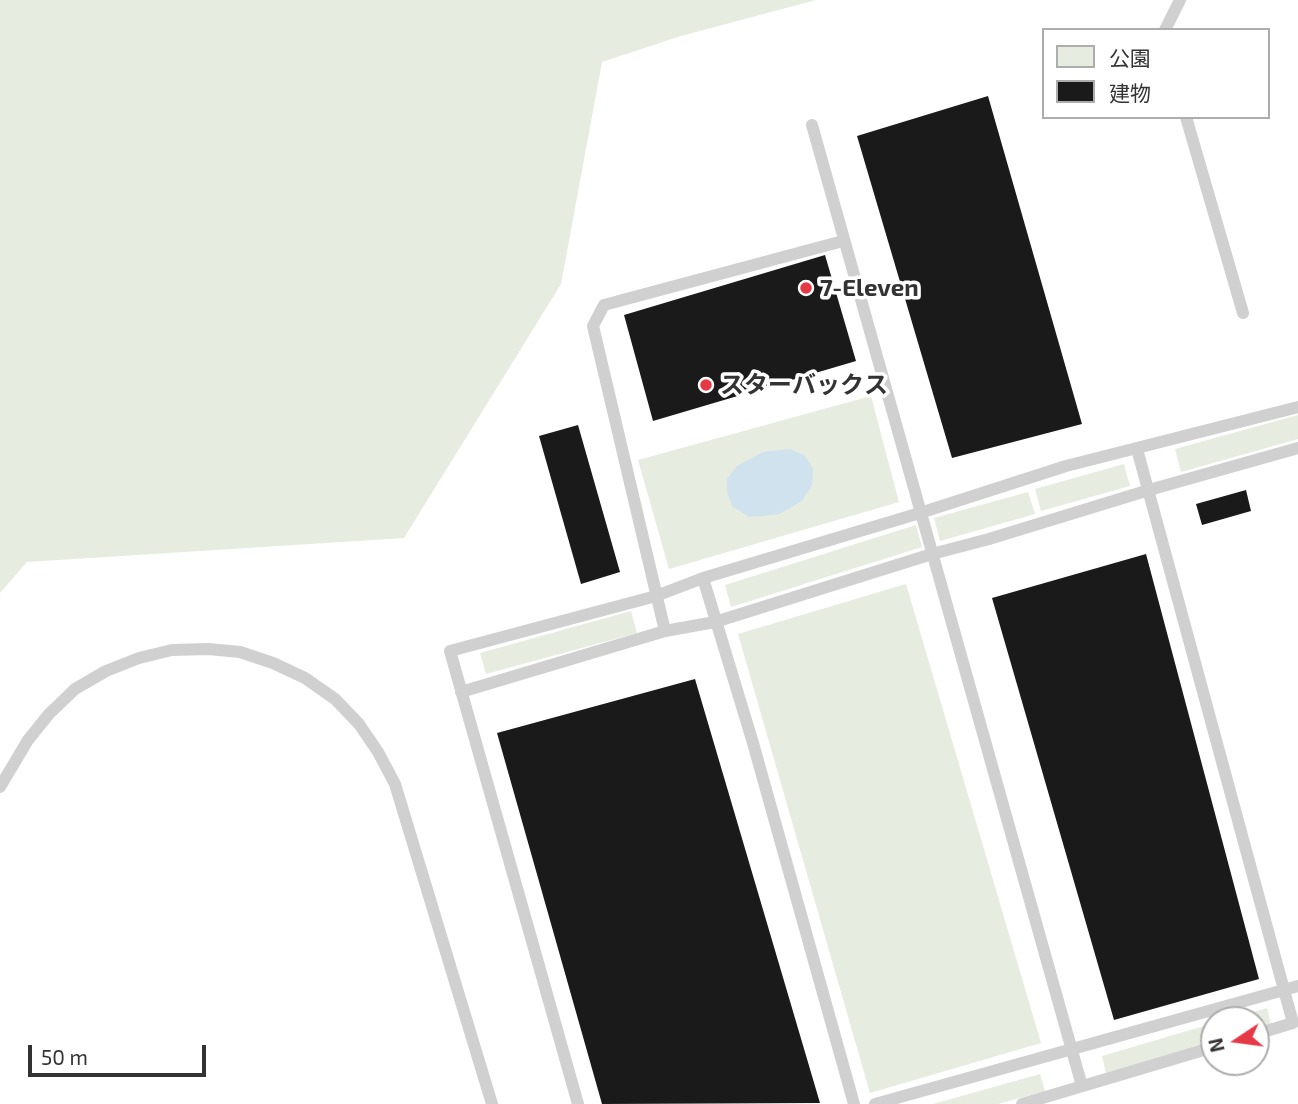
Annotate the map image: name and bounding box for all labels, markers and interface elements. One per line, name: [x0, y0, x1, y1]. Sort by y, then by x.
legend: [1042, 28, 1270, 119]
text: 公園: [1109, 45, 1151, 70]
text: 建物: [1109, 80, 1151, 105]
place label: 7-Eleven: [820, 274, 919, 302]
marker: 7-Eleven: [798, 280, 814, 296]
place label: スターバックス: [720, 371, 888, 399]
marker: スターバックス: [698, 377, 714, 393]
north arrow: [1200, 1006, 1270, 1076]
scale bar: [32, 1030, 210, 1074]
text: N: [1203, 1036, 1229, 1055]
text: 50 m: [41, 1044, 88, 1069]

